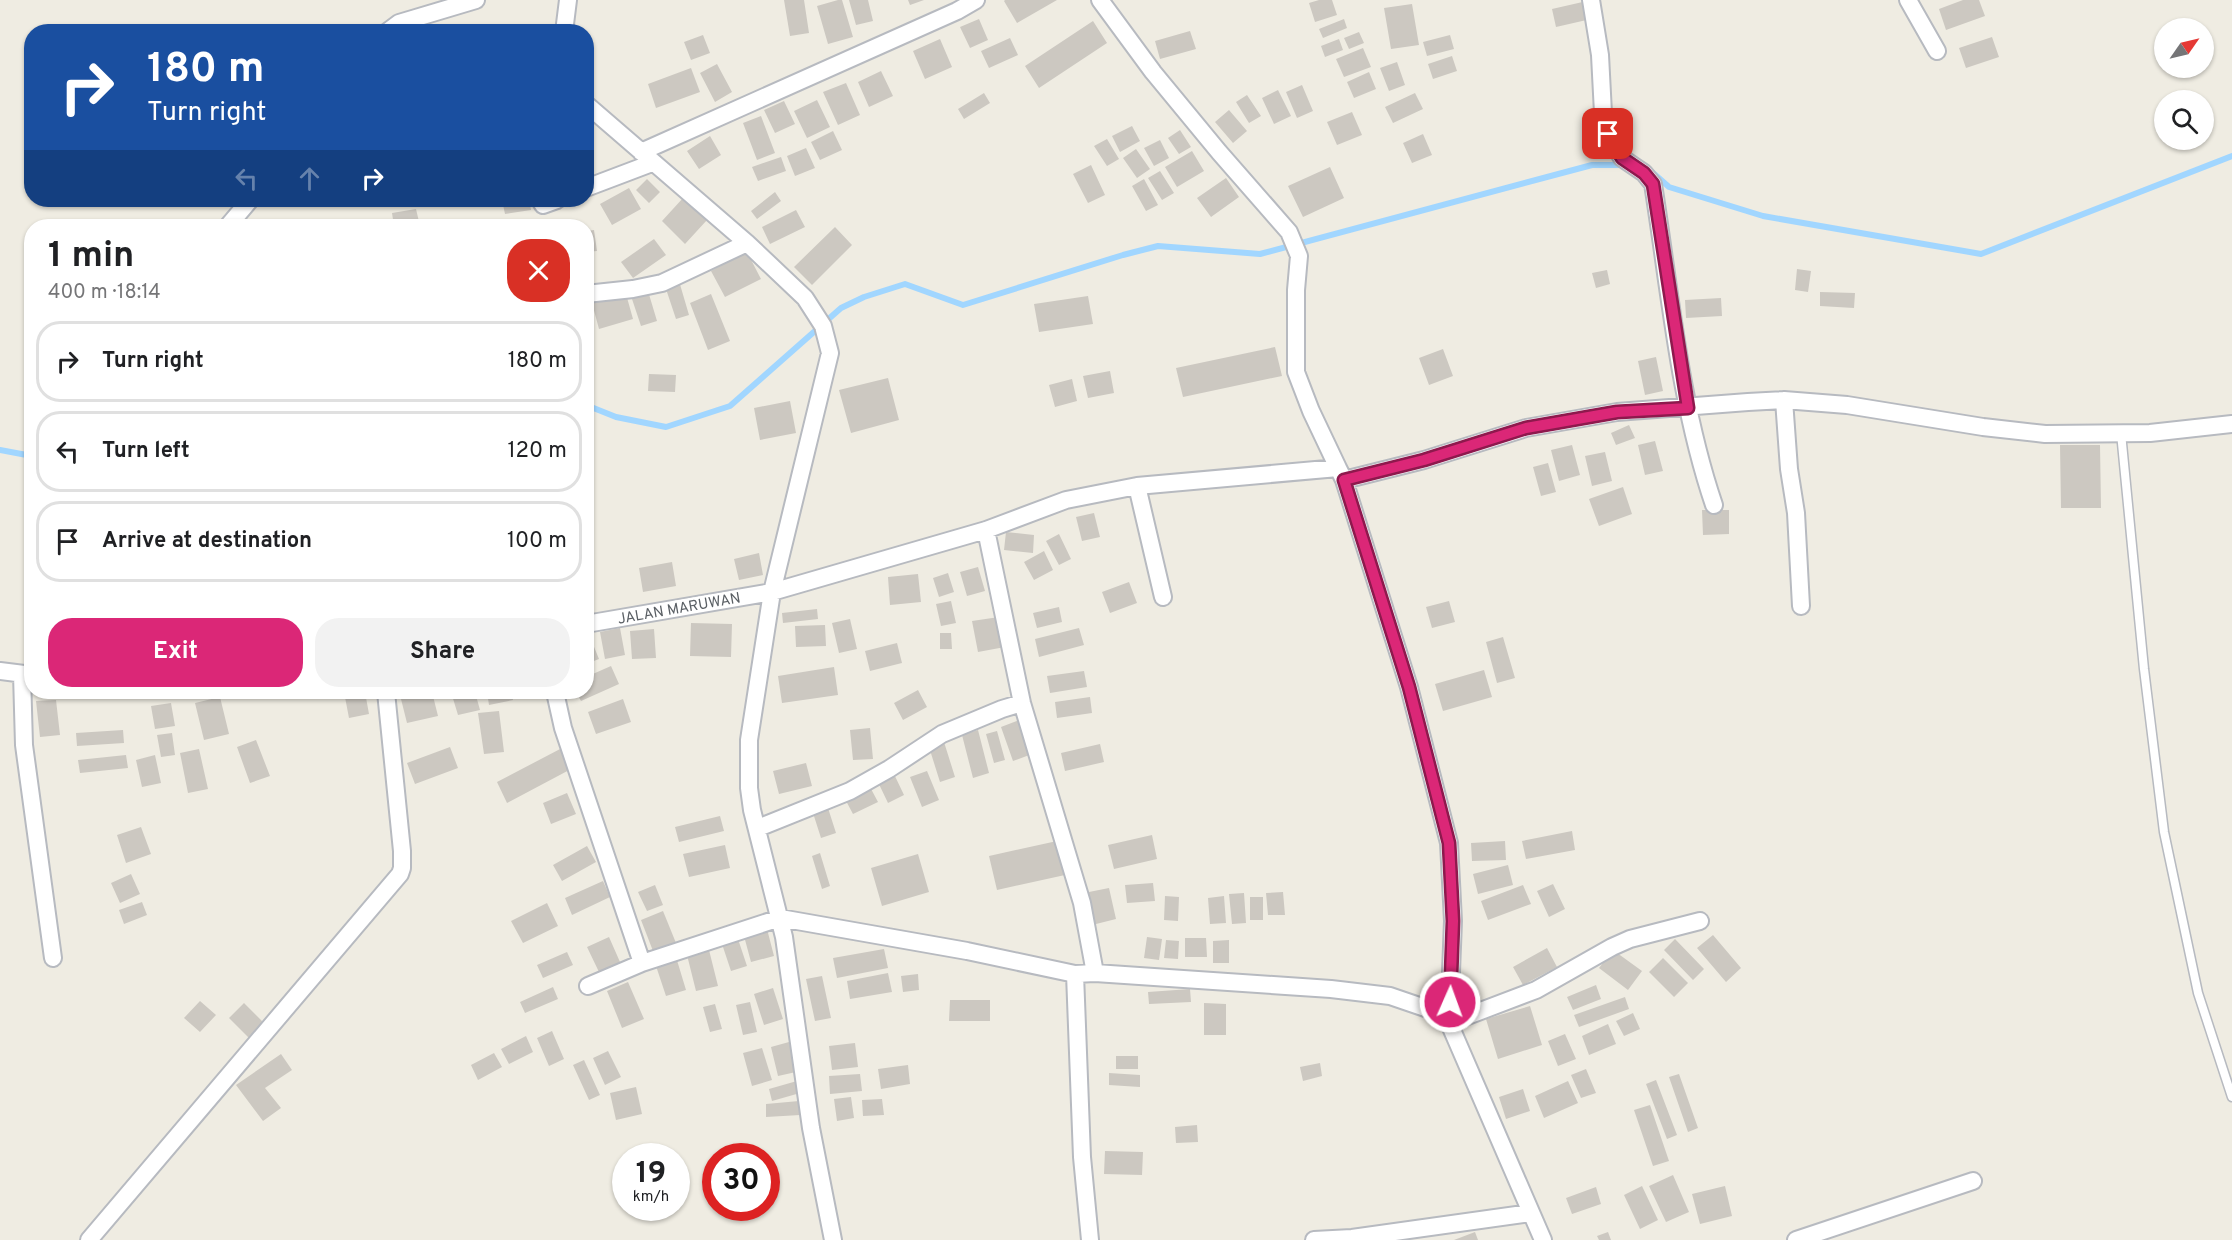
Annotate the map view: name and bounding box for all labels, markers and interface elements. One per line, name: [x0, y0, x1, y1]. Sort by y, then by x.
north arrow: [2154, 18, 2214, 78]
map controls: [2154, 18, 2214, 150]
text: 180 m: [147, 44, 264, 97]
icon: right: [48, 48, 126, 126]
button: search: [2154, 90, 2214, 150]
text: Turn right: [147, 96, 266, 130]
pin: [1582, 108, 1633, 159]
icon: arrive: [1591, 117, 1624, 150]
icon: left: [230, 162, 263, 195]
icon: ahead: [293, 162, 326, 195]
icon: right: [356, 162, 389, 195]
text: 1 min: [48, 234, 134, 280]
button: close: [507, 239, 570, 302]
text: 400 m · 18:14: [48, 280, 161, 306]
icon: right: [51, 345, 84, 378]
text: Turn right: [102, 348, 204, 375]
text: 180 m: [508, 348, 567, 375]
icon: left: [51, 435, 84, 468]
text: Turn left: [102, 438, 190, 465]
text: 120 m: [507, 438, 567, 465]
icon: arrive: [51, 525, 84, 558]
text: Arrive at destination: [102, 528, 312, 555]
text: 100 m: [507, 528, 567, 555]
street label: JALAN MARUWAN: [616, 589, 742, 630]
button: Exit: [48, 618, 303, 687]
button: Share: [315, 618, 570, 687]
position arrow: [1418, 970, 1482, 1034]
speed limit sign: 30: [702, 1143, 780, 1221]
text: 19: [636, 1156, 666, 1193]
text: km/h: [633, 1188, 669, 1207]

